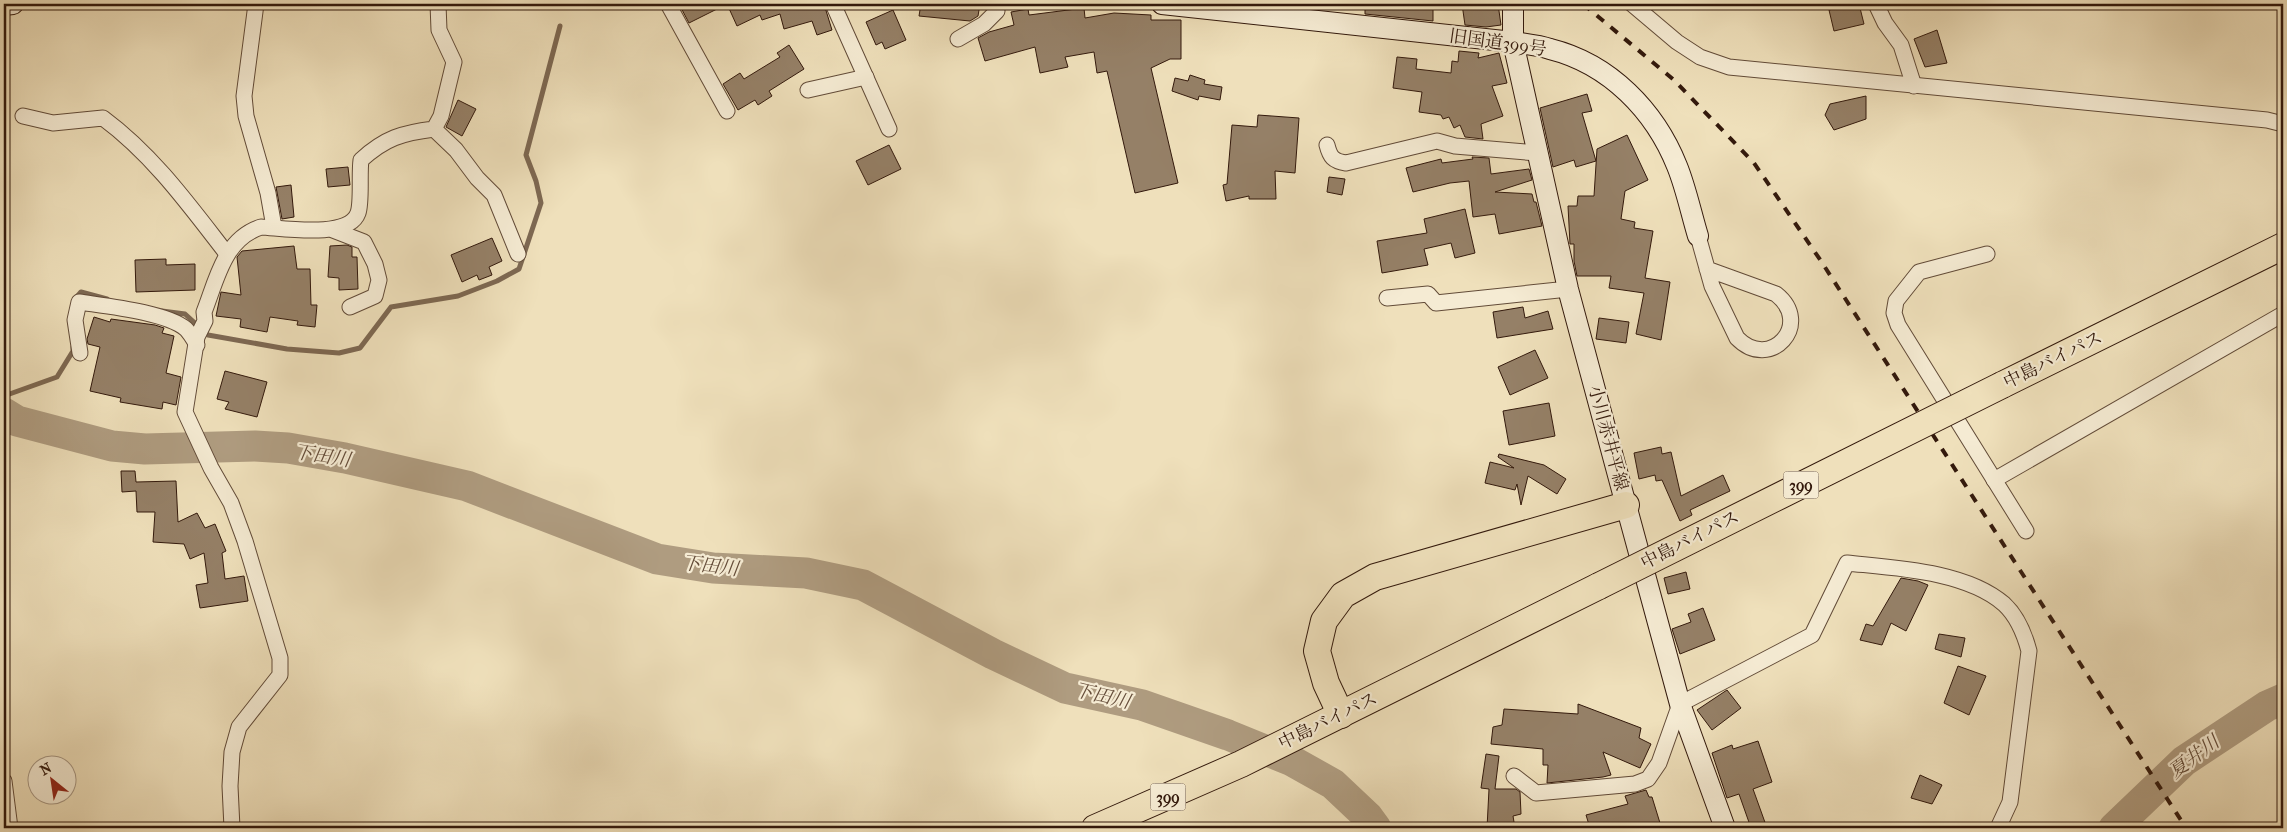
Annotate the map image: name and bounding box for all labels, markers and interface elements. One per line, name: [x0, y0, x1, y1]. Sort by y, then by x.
street label: 旧国道399号: [1448, 26, 1548, 60]
street label: 中島バイパス: [2000, 327, 2106, 393]
street label: 小川赤井平線: [1584, 383, 1632, 493]
water label: 下田川: [292, 441, 354, 472]
road number: 399: [1784, 472, 1818, 498]
street label: 中島バイパス: [1637, 506, 1743, 574]
water label: 下田川: [680, 552, 742, 581]
water label: 下田川: [1072, 679, 1134, 714]
street label: 中島バイパス: [1275, 688, 1381, 754]
water label: 夏井川: [2165, 730, 2225, 783]
north arrow: [28, 754, 78, 804]
text: N: [37, 759, 55, 779]
road number: 399: [1150, 784, 1186, 810]

